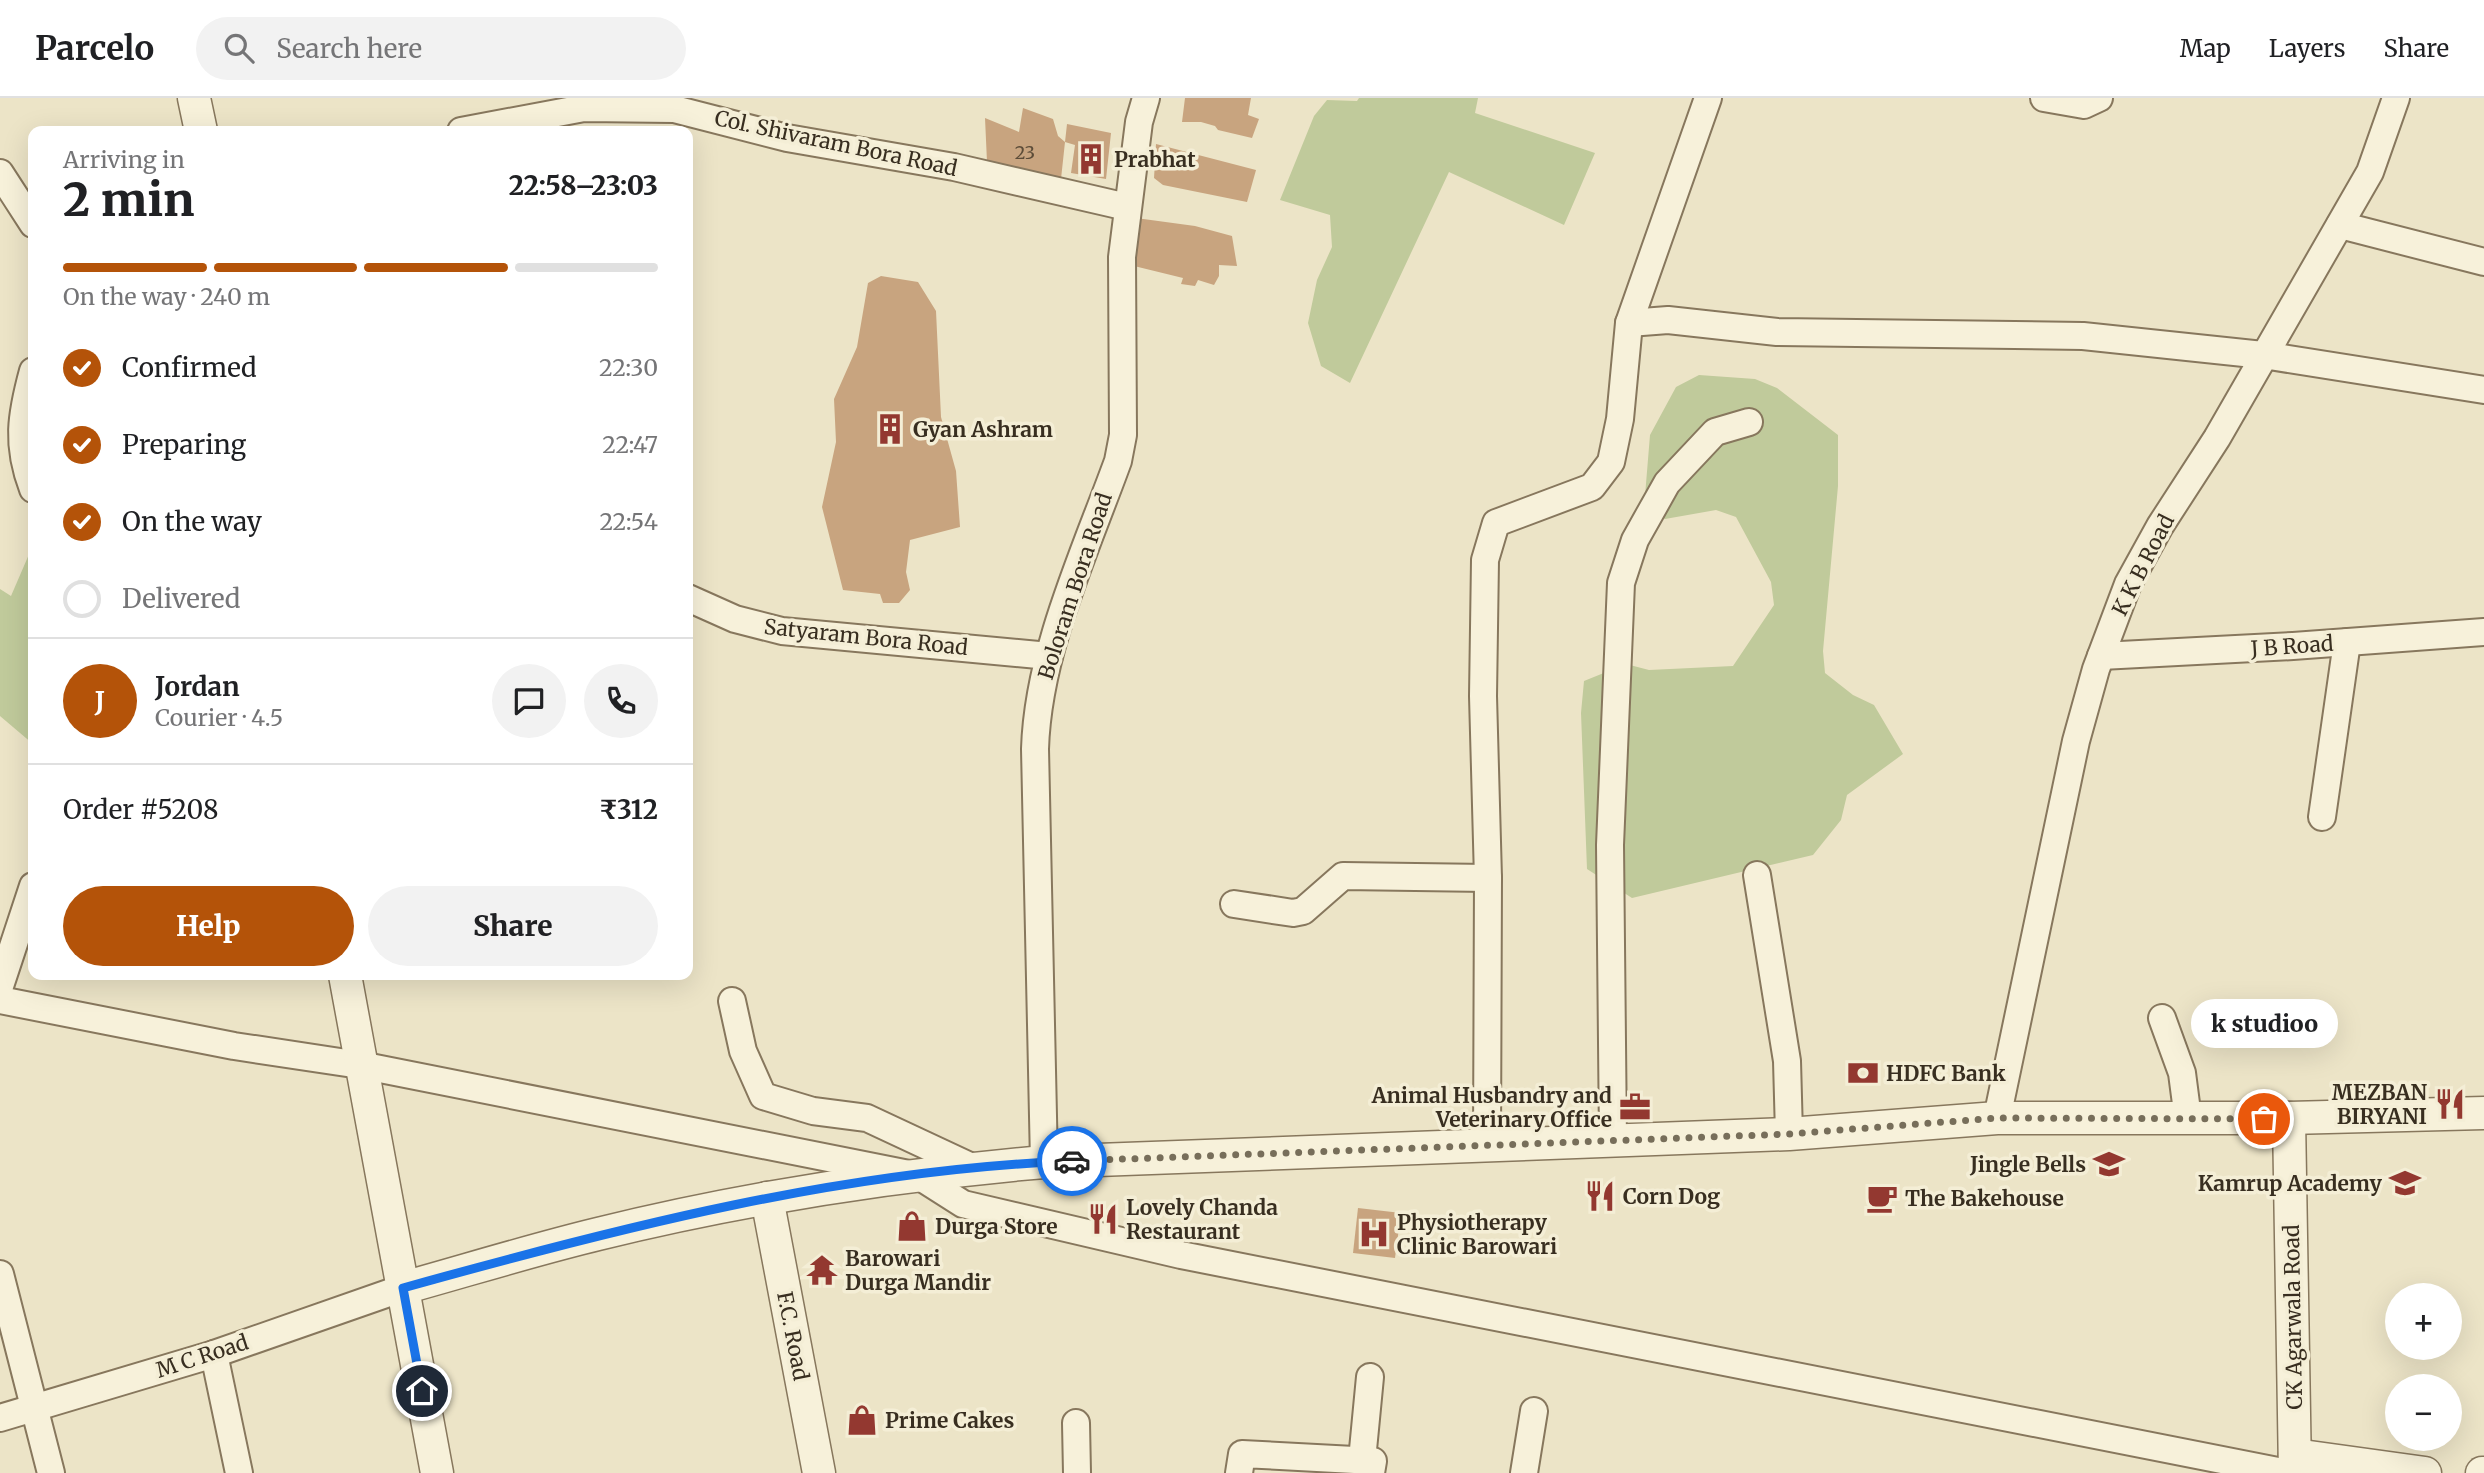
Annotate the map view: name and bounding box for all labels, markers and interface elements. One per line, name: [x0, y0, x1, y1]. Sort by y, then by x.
search box: [196, 17, 686, 80]
text: Parcelo: [35, 28, 154, 69]
icon: search: [220, 29, 258, 67]
text: Search here: [276, 32, 422, 65]
text: Map: [2180, 33, 2231, 64]
text: Layers: [2269, 33, 2345, 64]
text: Share: [2383, 33, 2449, 64]
street label: Col. Shivaram Bora Road: [712, 104, 960, 182]
house number: 23: [1015, 141, 1035, 164]
building icon: Prabhat: [1074, 142, 1108, 176]
text: Arriving in: [63, 145, 185, 174]
place label: Prabhat: [1114, 146, 1196, 173]
text: 22:58–23:03: [509, 169, 658, 202]
text: 2 min: [63, 171, 195, 229]
text: On the way · 240 m: [63, 282, 270, 311]
icon: check: [63, 349, 101, 387]
text: Confirmed: [122, 351, 257, 384]
text: 22:30: [599, 353, 658, 382]
building icon: Gyan Ashram: [873, 412, 907, 446]
place label: Gyan Ashram: [913, 416, 1053, 443]
icon: check: [63, 426, 101, 464]
text: Preparing: [122, 428, 246, 461]
text: 22:47: [602, 430, 658, 459]
street label: Boloram Bora Road: [1032, 489, 1118, 683]
icon: check: [63, 503, 101, 541]
text: On the way: [122, 505, 262, 538]
text: 22:54: [599, 507, 658, 536]
street label: K K B Road: [2106, 509, 2180, 620]
text: Delivered: [122, 582, 241, 615]
street label: Satyaram Bora Road: [763, 613, 970, 661]
street label: J B Road: [2249, 630, 2335, 662]
button: chat: [492, 664, 566, 738]
button: phone: [584, 664, 658, 738]
text: Jordan: [155, 670, 240, 703]
text: J: [95, 685, 105, 718]
text: Courier · 4.5: [155, 703, 283, 732]
text: Order #5208: [63, 793, 219, 826]
text: ₹312: [599, 793, 658, 826]
button: Help: [63, 886, 354, 966]
button: Share: [368, 886, 658, 966]
callout: k studioo: [2190, 1000, 2338, 1049]
text: k studioo: [2211, 1009, 2318, 1038]
bank icon: HDFC Bank: [1846, 1056, 1880, 1090]
place label: HDFC Bank: [1886, 1060, 2006, 1087]
place label: MEZBAN BIRYANI: [2332, 1079, 2427, 1130]
place label: Animal Husbandry and Veterinary Office: [1371, 1082, 1612, 1133]
restaurant icon: MEZBAN BIRYANI: [2433, 1087, 2467, 1121]
pin: [2234, 1089, 2294, 1149]
office icon: Animal Husbandry and Veterinary Office: [1618, 1090, 1652, 1124]
icon: bag: [2245, 1100, 2283, 1138]
courier: [1037, 1126, 1107, 1196]
icon: car: [1053, 1142, 1091, 1180]
school or university icon: Jingle Bells: [2092, 1147, 2126, 1181]
place label: Jingle Bells: [1969, 1151, 2086, 1178]
school or university icon: Kamrup Academy: [2388, 1166, 2422, 1200]
place label: Kamrup Academy: [2198, 1170, 2383, 1197]
restaurant icon: Corn Dog: [1583, 1179, 1617, 1213]
cafe icon: The Bakehouse: [1865, 1181, 1899, 1215]
place label: Corn Dog: [1623, 1183, 1720, 1210]
place label: The Bakehouse: [1905, 1185, 2064, 1212]
place label: Lovely Chanda Restaurant: [1126, 1194, 1278, 1245]
restaurant icon: Lovely Chanda Restaurant: [1086, 1202, 1120, 1236]
shop icon: Durga Store: [895, 1209, 929, 1243]
place label: Physiotherapy Clinic Barowari: [1397, 1209, 1557, 1260]
place label: Durga Store: [935, 1213, 1058, 1240]
hospital icon: Physiotherapy Clinic Barowari: [1357, 1217, 1391, 1251]
street label: CK Agarwala Road: [2278, 1224, 2308, 1410]
place label: Barowari Durga Mandir: [845, 1245, 991, 1296]
temple icon: Barowari Durga Mandir: [805, 1253, 839, 1287]
map controls: [2385, 1283, 2462, 1451]
button: +: [2385, 1283, 2462, 1360]
street label: F.C. Road: [771, 1289, 815, 1383]
street label: M C Road: [152, 1328, 252, 1384]
pin: [392, 1361, 452, 1421]
icon: home: [403, 1372, 441, 1410]
button: −: [2385, 1374, 2462, 1451]
shop icon: Prime Cakes: [845, 1403, 879, 1437]
place label: Prime Cakes: [885, 1407, 1014, 1434]

